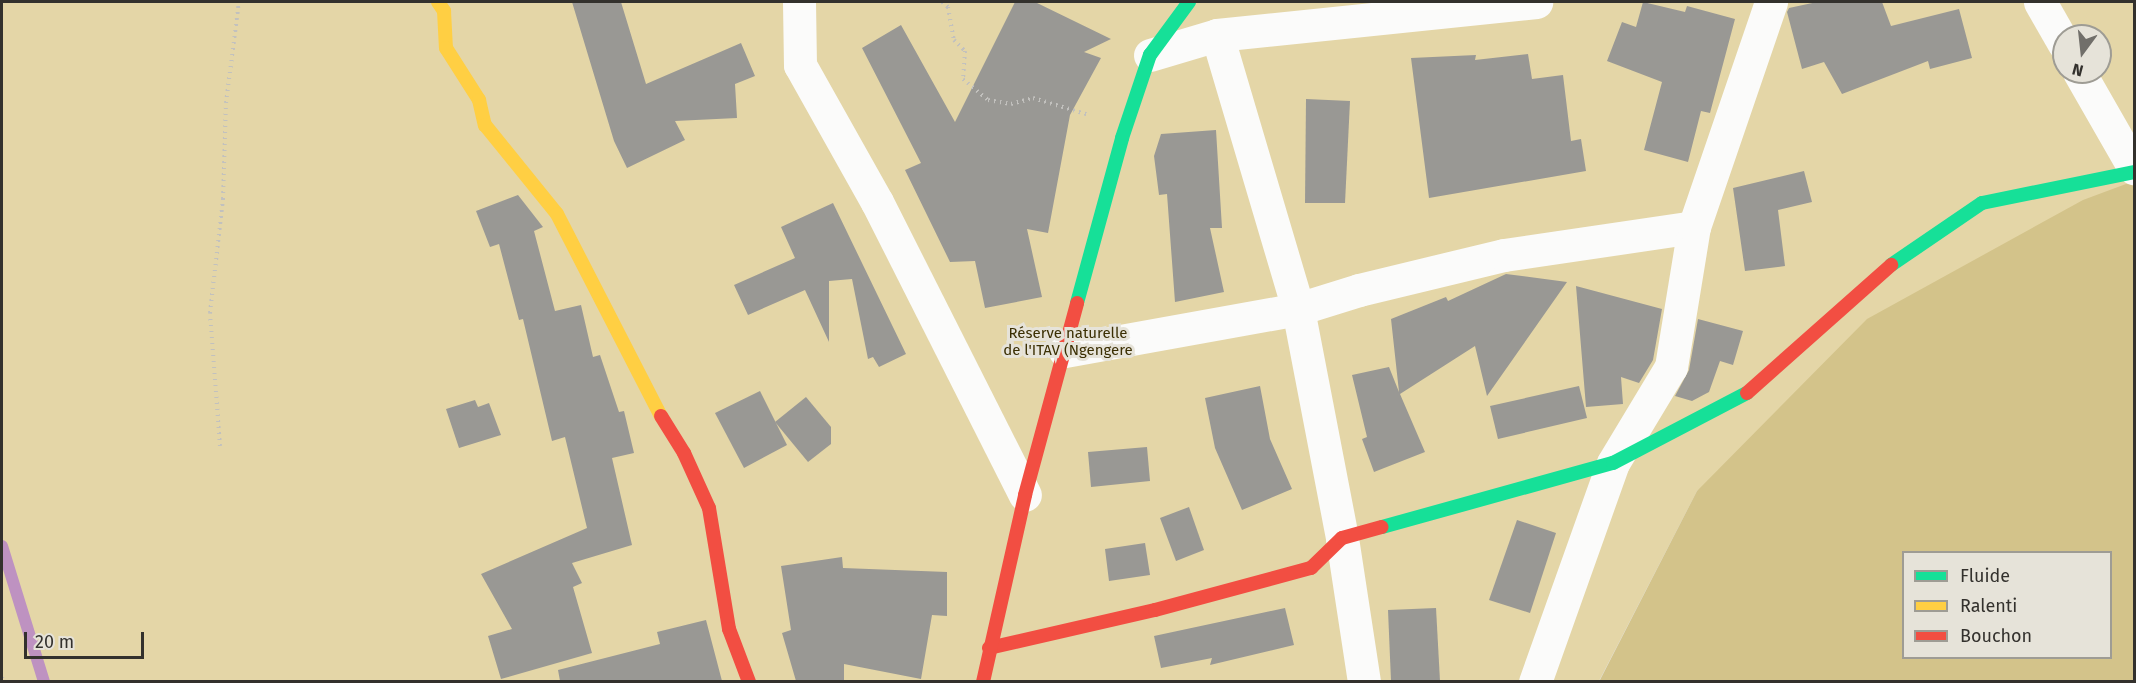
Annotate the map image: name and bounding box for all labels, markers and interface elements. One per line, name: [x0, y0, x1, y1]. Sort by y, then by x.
north arrow: [2052, 24, 2112, 84]
text: N: [2070, 59, 2085, 80]
park label: Réserve naturelle de l'ITAV (Ngengere: [1003, 324, 1133, 359]
legend: [1902, 551, 2112, 659]
text: Fluide: [1960, 565, 2010, 587]
text: Ralenti: [1960, 595, 2017, 617]
scale bar: [27, 620, 147, 658]
text: Bouchon: [1960, 625, 2032, 647]
text: 20 m: [35, 631, 74, 653]

